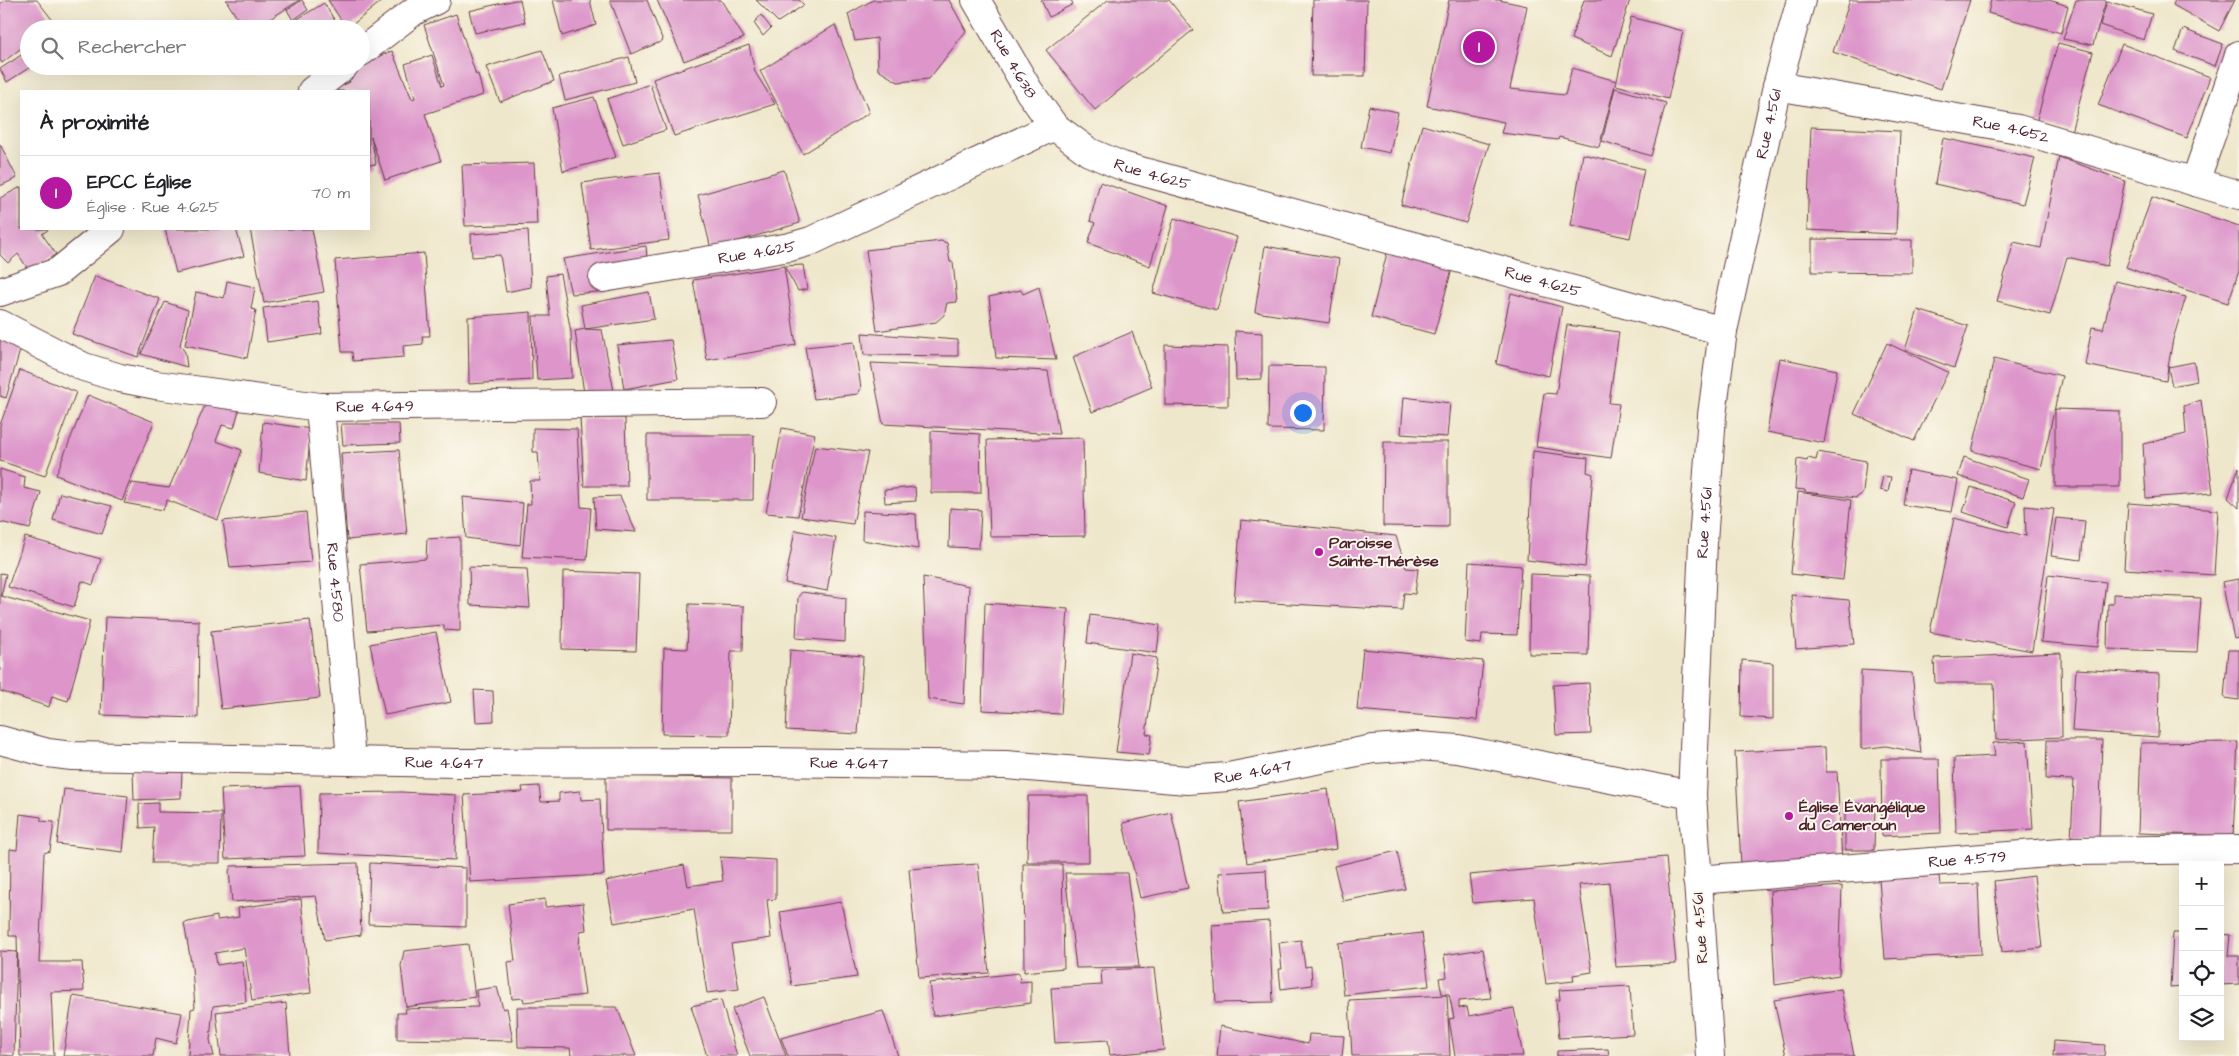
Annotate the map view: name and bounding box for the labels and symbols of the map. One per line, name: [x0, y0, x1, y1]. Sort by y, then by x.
street label: Rue 4.638: [985, 25, 1042, 103]
pin: 1: [1463, 28, 1495, 66]
street label: Rue 4.561: [1750, 87, 1787, 161]
street label: Rue 4.652: [1971, 110, 2052, 149]
street label: Rue 4.625: [1111, 153, 1193, 195]
street label: Rue 4.625: [717, 235, 798, 270]
street label: Rue 4.625: [1502, 261, 1584, 303]
street label: Rue 4.649: [336, 395, 414, 418]
your location: [1290, 400, 1316, 426]
street label: Rue 4.561: [1691, 487, 1718, 559]
place label: Paroisse Sainte-Thérèse: [1328, 532, 1439, 572]
street label: Rue 4.580: [321, 542, 350, 623]
marker: Paroisse Sainte-Thérèse: [1313, 546, 1325, 558]
street label: Rue 4.647: [405, 751, 483, 774]
street label: Rue 4.647: [810, 752, 889, 775]
street label: Rue 4.647: [1213, 754, 1294, 789]
place label: Église Évangélique du Cameroun: [1798, 796, 1926, 836]
marker: Église Évangélique du Cameroun: [1783, 810, 1795, 822]
street label: Rue 4.579: [1927, 845, 2007, 873]
street label: Rue 4.561: [1687, 892, 1713, 964]

